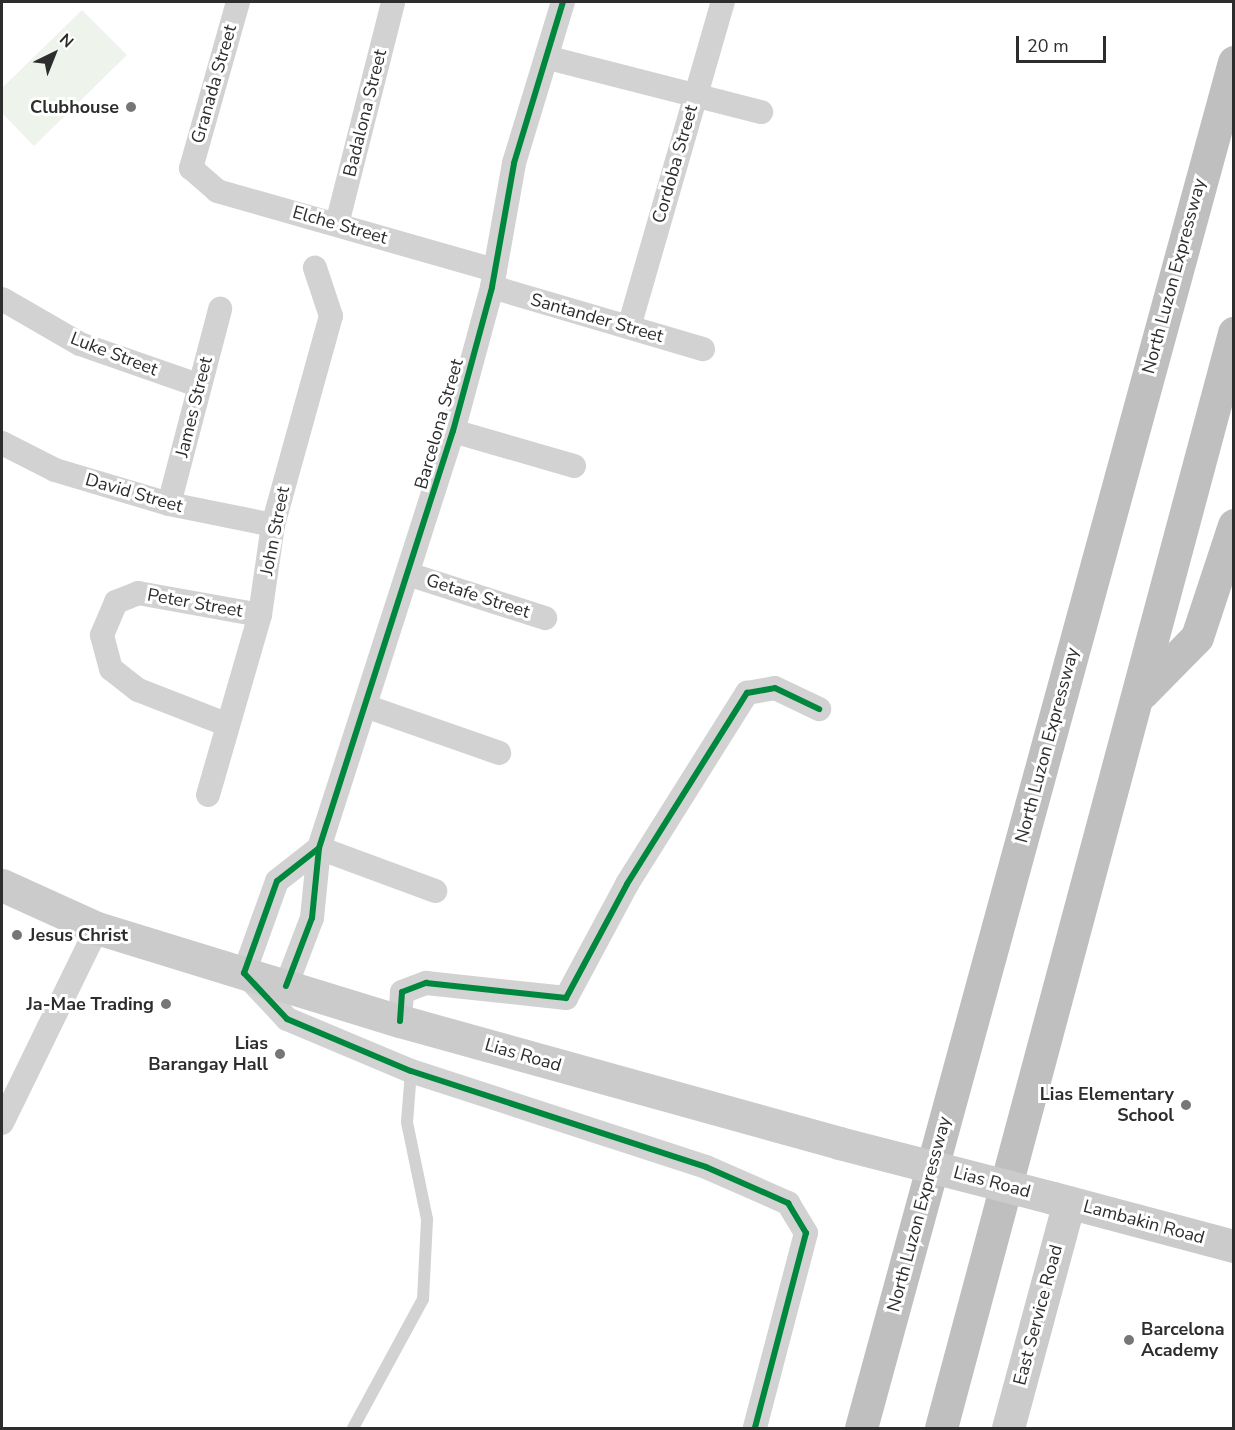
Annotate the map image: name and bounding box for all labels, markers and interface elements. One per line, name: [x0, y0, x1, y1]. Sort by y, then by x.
street label: Granada Street: [187, 22, 241, 146]
north arrow: [24, 24, 84, 84]
scale bar: [1019, 24, 1109, 62]
text: N: [54, 29, 78, 53]
text: 20 m: [1027, 34, 1069, 58]
street label: Badalona Street: [339, 47, 391, 179]
place label: Clubhouse: [30, 96, 119, 118]
marker: Clubhouse: [124, 100, 138, 114]
street label: Cordoba Street: [648, 102, 702, 226]
street label: North Luzon Expressway: [1138, 176, 1210, 376]
street label: Elche Street: [290, 201, 390, 249]
street label: Santander Street: [528, 289, 666, 347]
street label: Luke Street: [67, 327, 161, 381]
street label: James Street: [171, 355, 217, 459]
street label: Barcelona Street: [410, 356, 468, 492]
street label: David Street: [83, 469, 185, 517]
street label: John Street: [256, 485, 294, 577]
street label: Getafe Street: [424, 569, 532, 623]
street label: Peter Street: [146, 584, 244, 622]
street label: North Luzon Expressway: [1011, 645, 1083, 845]
place label: Jesus Christ: [29, 924, 128, 946]
marker: Jesus Christ: [10, 928, 24, 942]
place label: Ja-Mae Trading: [26, 993, 154, 1015]
marker: Ja-Mae Trading: [159, 997, 173, 1011]
place label: Lias Barangay Hall: [148, 1033, 268, 1076]
street label: Lias Road: [482, 1034, 564, 1076]
marker: Lias Barangay Hall: [273, 1047, 287, 1061]
place label: Lias Elementary School: [1040, 1084, 1174, 1126]
marker: Lias Elementary School: [1179, 1098, 1193, 1112]
street label: North Luzon Expressway: [883, 1114, 955, 1314]
street label: Lias Road: [951, 1161, 1033, 1203]
street label: Lambakin Road: [1081, 1195, 1207, 1249]
street label: East Service Road: [1009, 1242, 1067, 1388]
place label: Barcelona Academy: [1141, 1319, 1225, 1362]
marker: Barcelona Academy: [1122, 1333, 1136, 1347]

